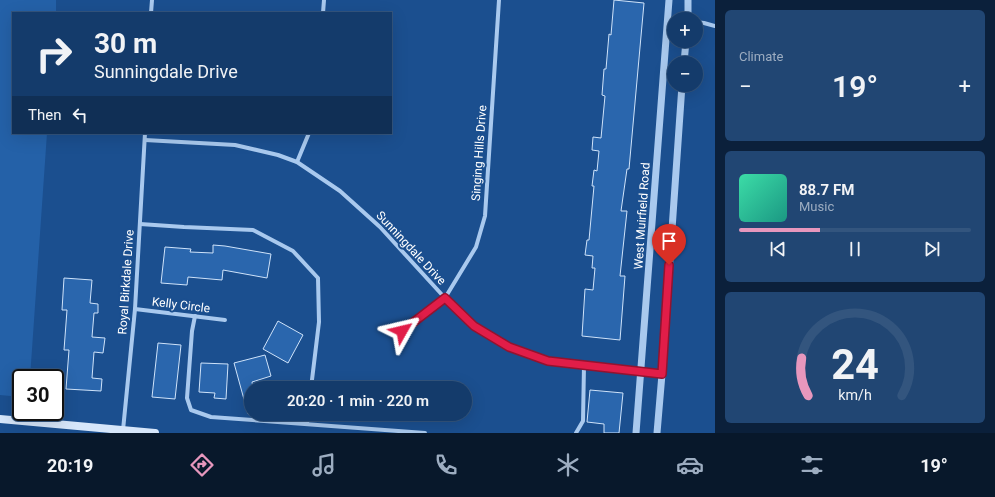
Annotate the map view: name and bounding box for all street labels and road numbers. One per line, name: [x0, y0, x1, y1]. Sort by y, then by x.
street label: Singing Hills Drive: [469, 105, 489, 201]
street label: West Muirfield Road: [631, 162, 653, 270]
street label: Sunningdale Drive: [373, 208, 449, 288]
street label: Royal Birkdale Drive: [115, 229, 137, 335]
street label: Kelly Circle: [151, 294, 211, 316]

